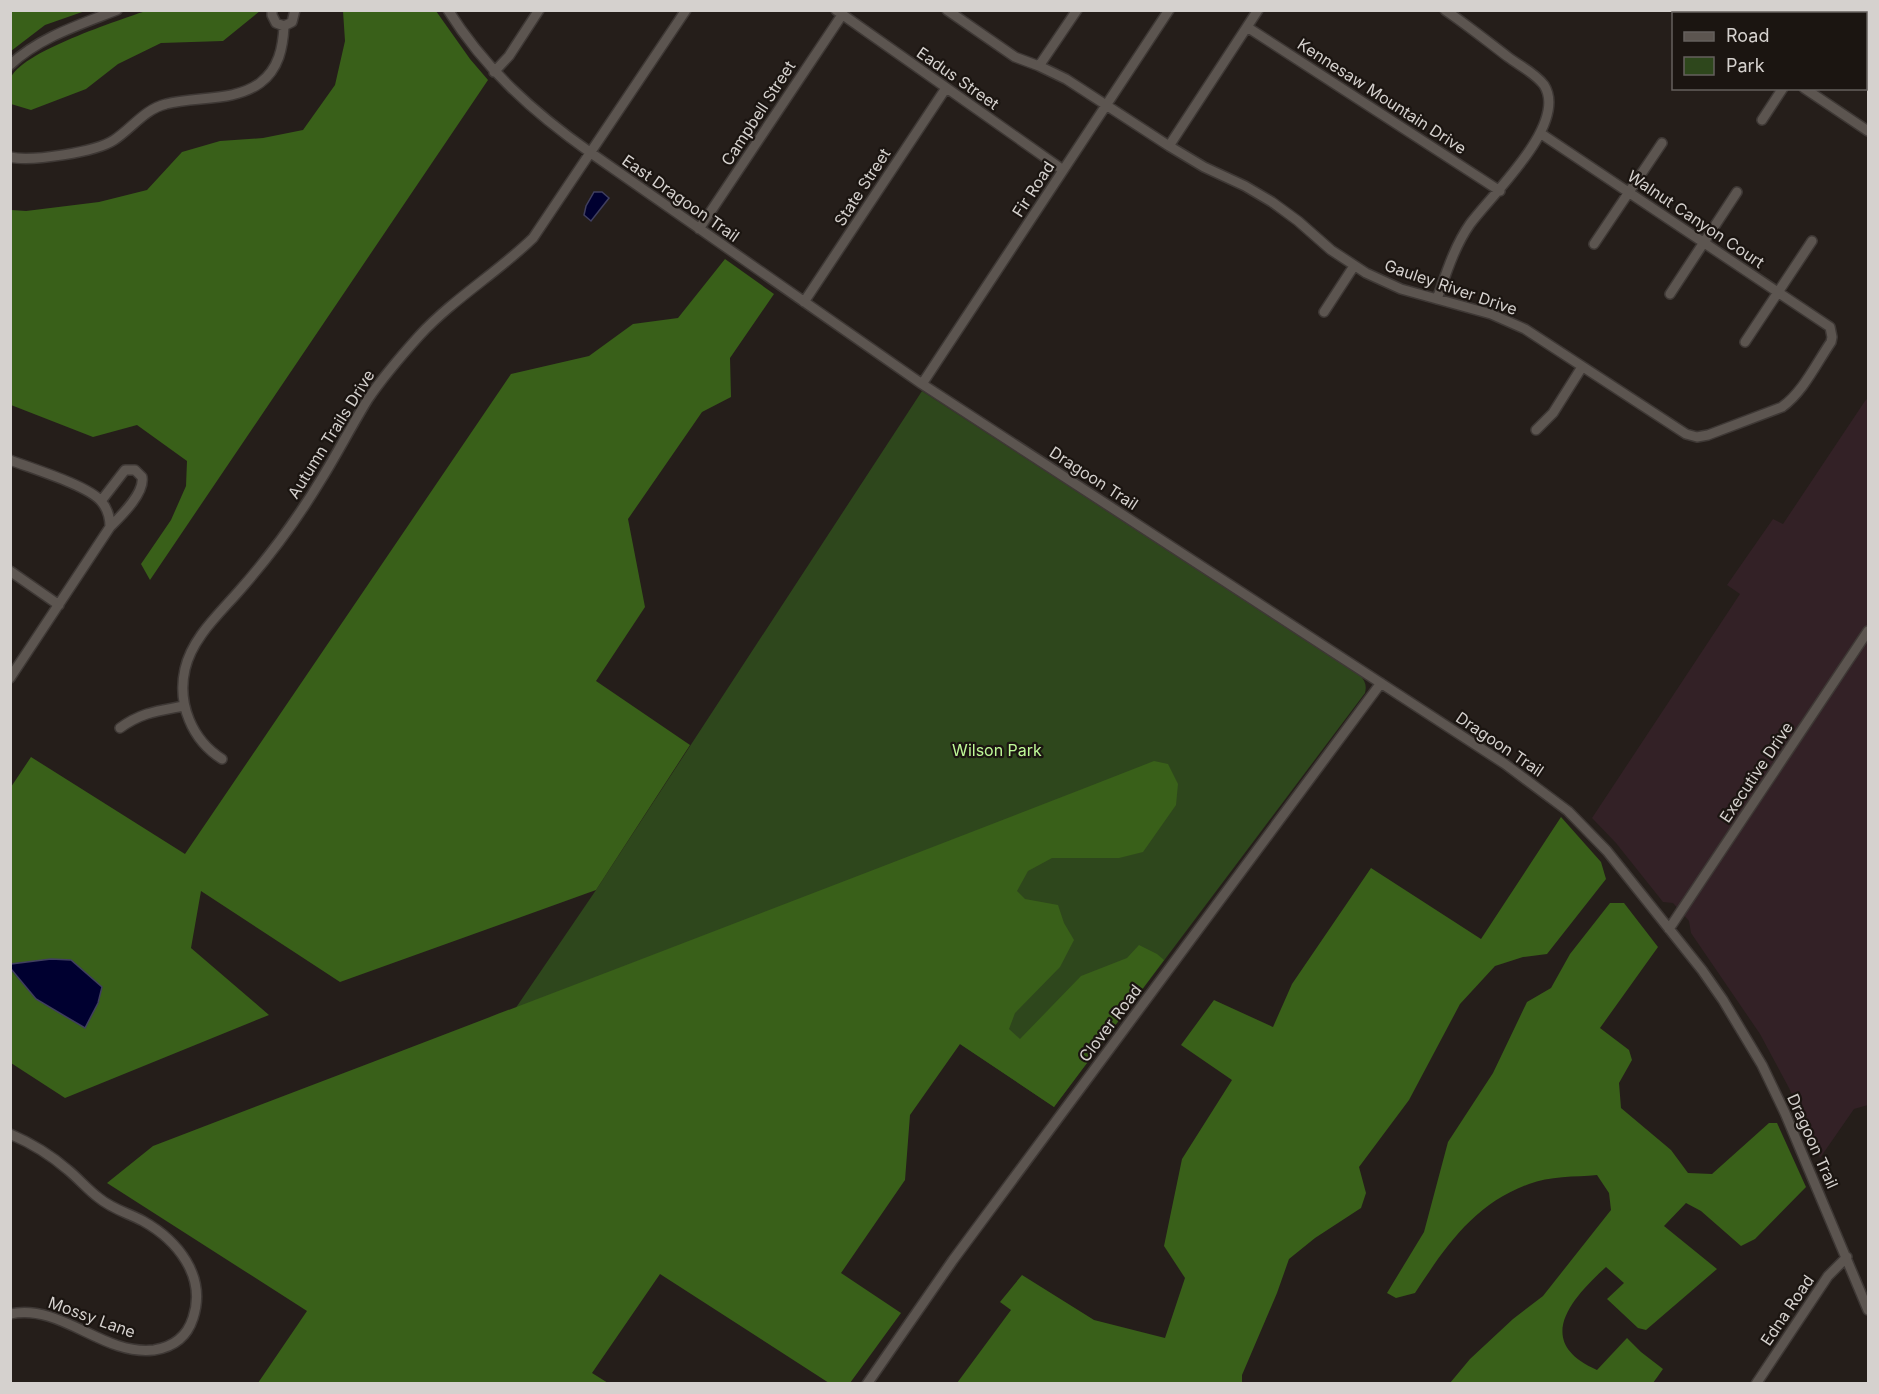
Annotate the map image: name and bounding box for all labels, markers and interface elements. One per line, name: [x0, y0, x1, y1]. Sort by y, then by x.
legend: [1672, 12, 1867, 90]
text: Road: [1726, 25, 1769, 46]
street label: Kennesaw Mountain Drive: [1294, 34, 1470, 158]
street label: Eadus Street: [913, 42, 1003, 114]
text: Park: [1726, 55, 1765, 76]
street label: Campbell Street: [717, 57, 799, 169]
street label: State Street: [829, 144, 895, 230]
street label: East Dragoon Trail: [619, 150, 743, 246]
street label: Fir Road: [1008, 157, 1058, 221]
street label: Walnut Canyon Court: [1624, 166, 1768, 272]
street label: Gauley River Drive: [1382, 255, 1520, 319]
street label: Autumn Trails Drive: [283, 366, 379, 502]
street label: Dragoon Trail: [1046, 442, 1142, 514]
street label: Dragoon Trail: [1452, 707, 1548, 781]
street label: Executive Drive: [1715, 718, 1797, 826]
park label: Wilson Park: [952, 740, 1042, 760]
street label: Clover Road: [1074, 980, 1146, 1066]
street label: Dragoon Trail: [1783, 1090, 1843, 1192]
street label: Edna Road: [1756, 1271, 1818, 1349]
street label: Mossy Lane: [46, 1292, 138, 1342]

